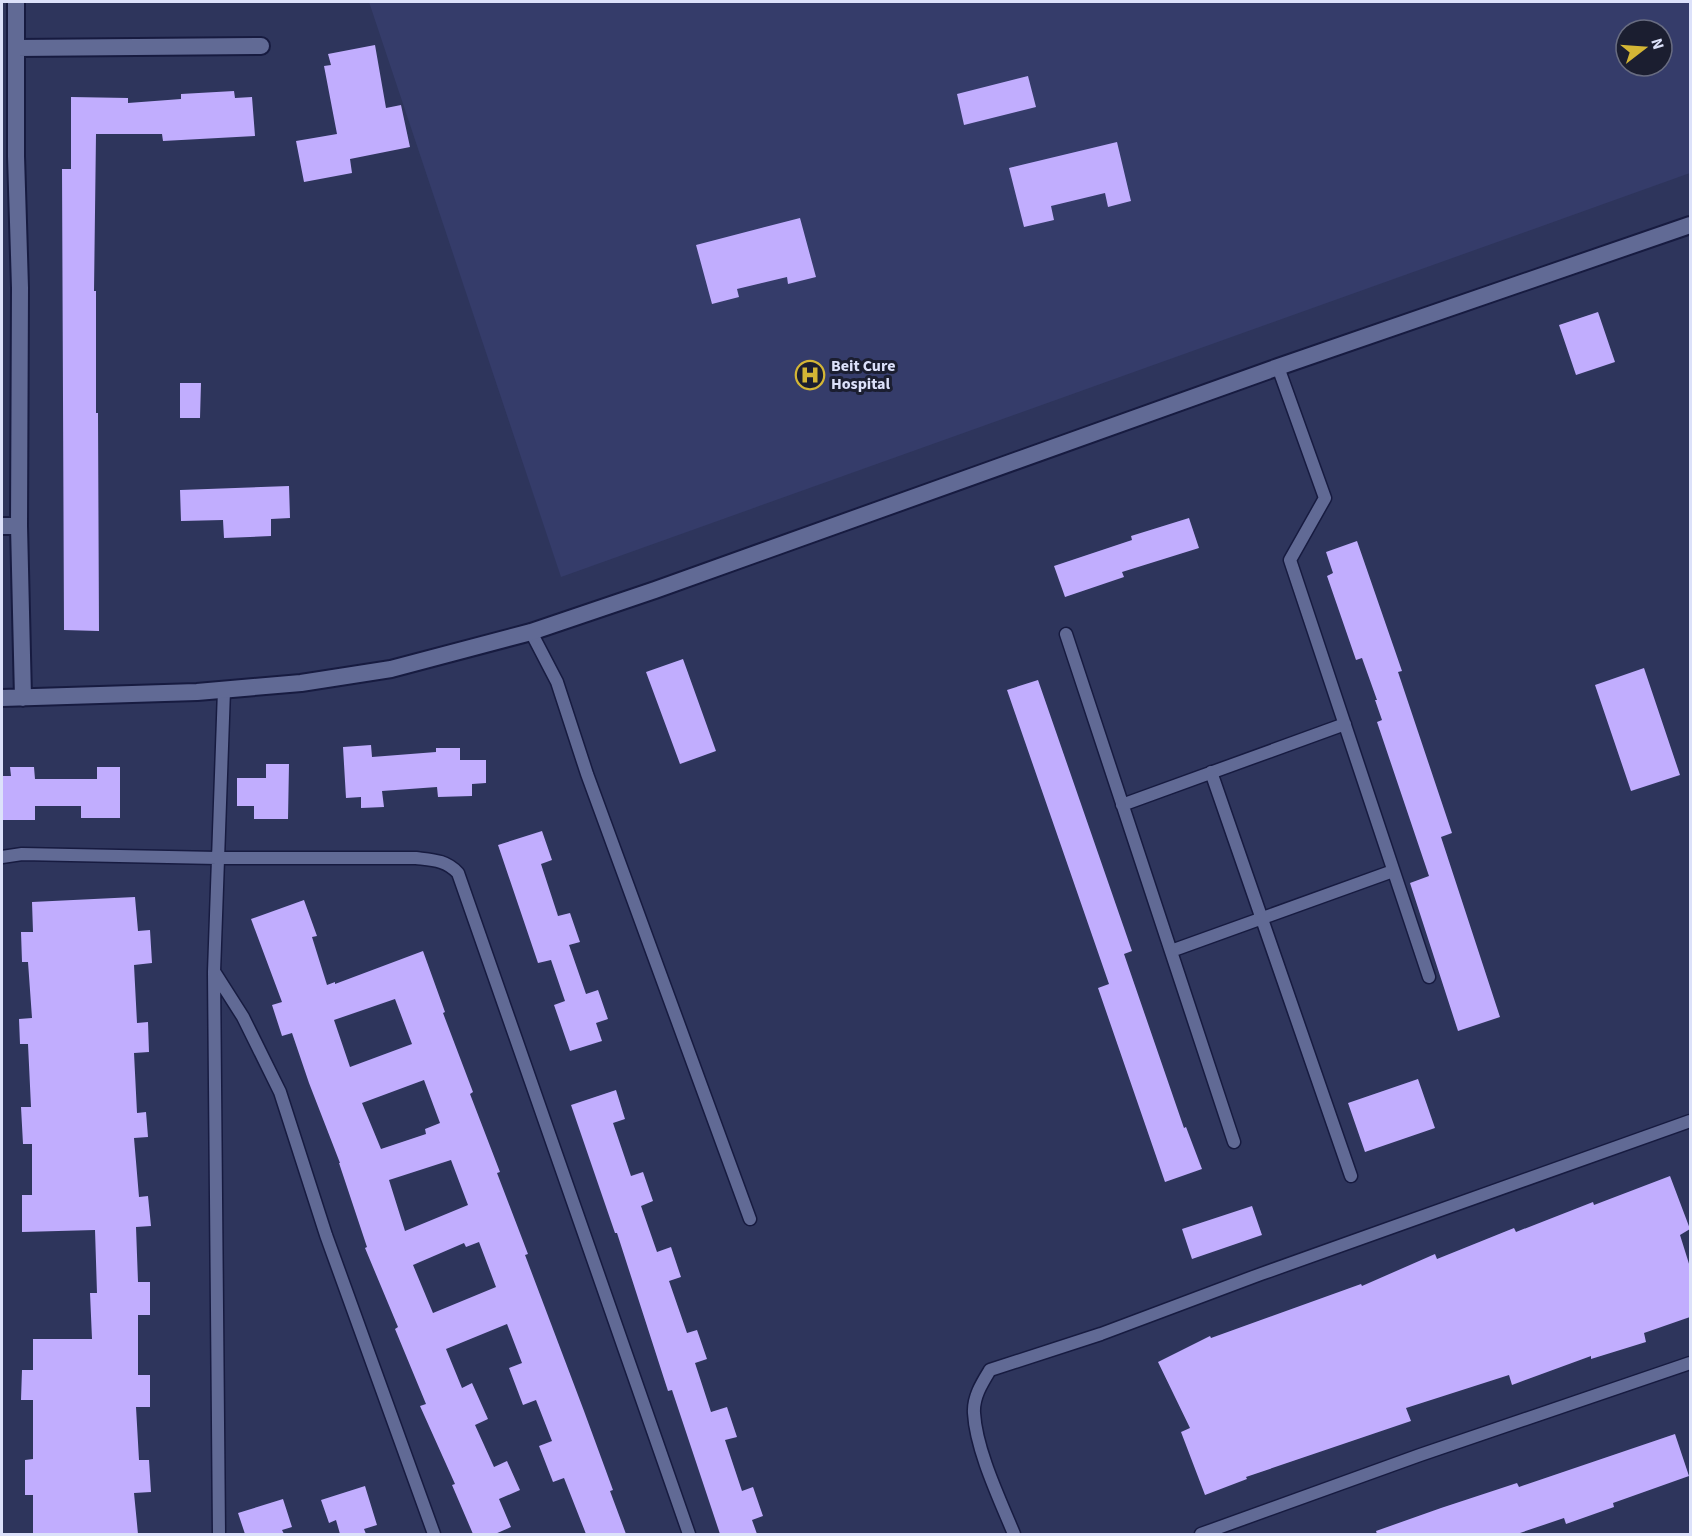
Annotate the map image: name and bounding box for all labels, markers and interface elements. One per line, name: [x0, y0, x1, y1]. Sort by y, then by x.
north arrow: [1614, 18, 1674, 78]
text: N: [1645, 36, 1669, 52]
place label: Beit Cure Hospital: [831, 355, 895, 395]
hospital icon: Beit Cure Hospital: [794, 359, 826, 391]

